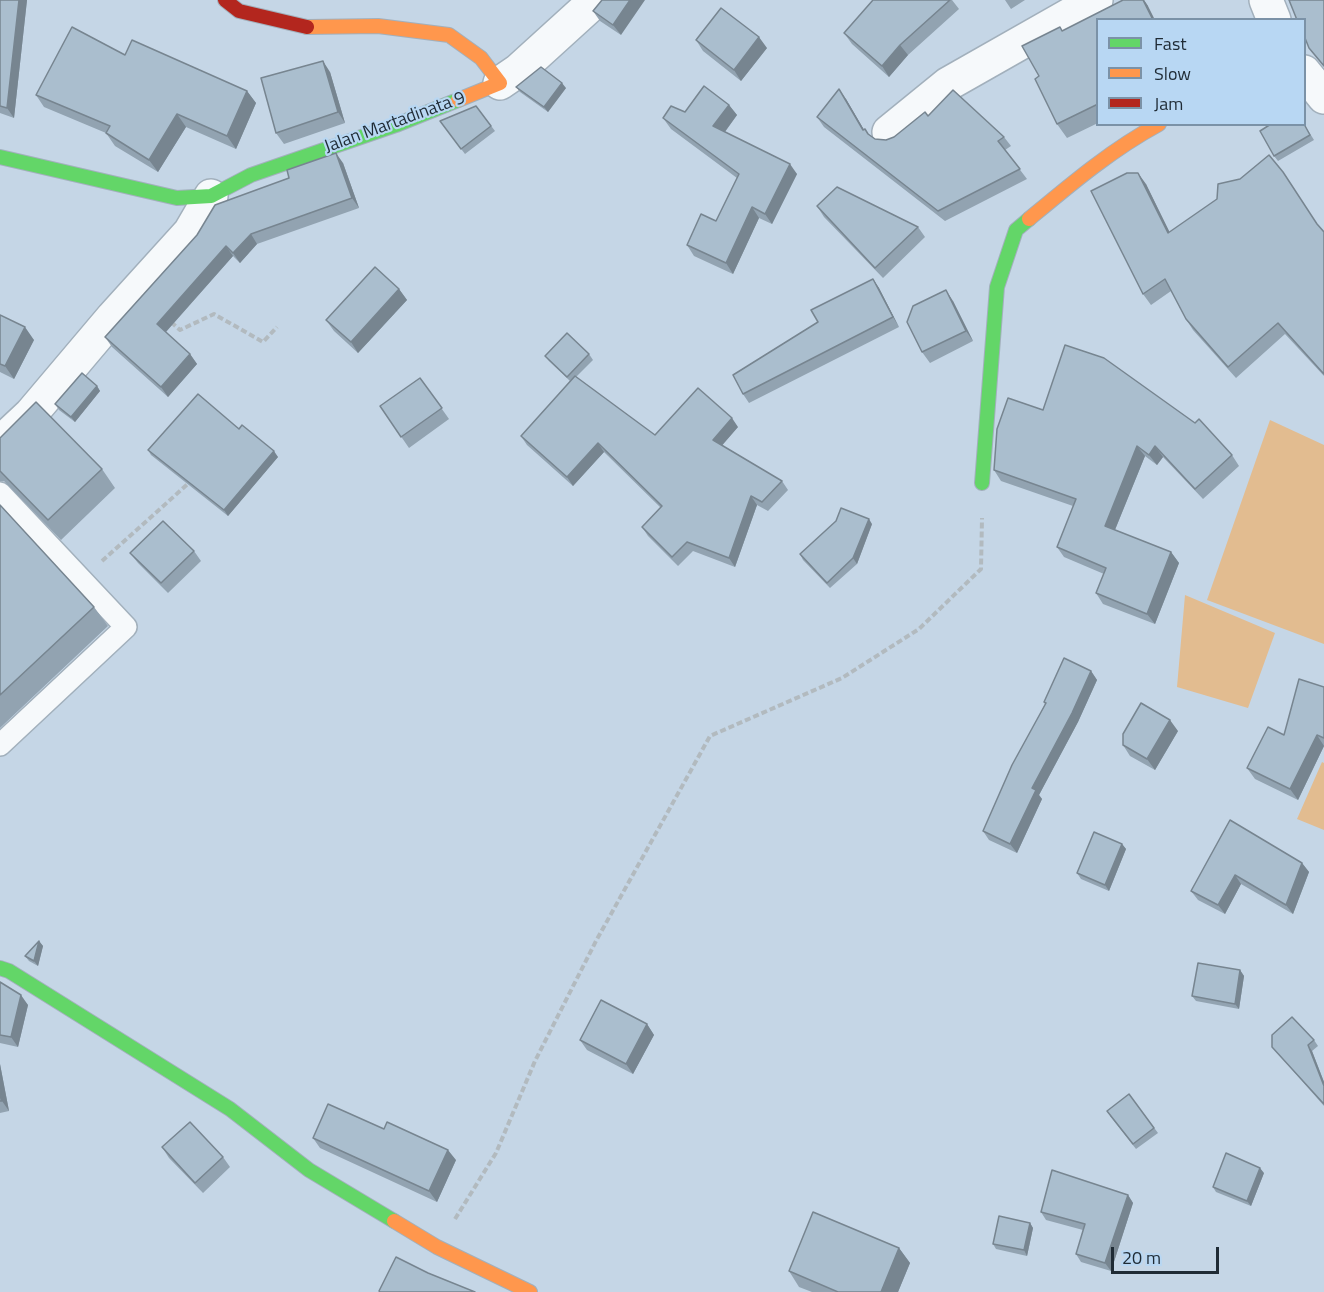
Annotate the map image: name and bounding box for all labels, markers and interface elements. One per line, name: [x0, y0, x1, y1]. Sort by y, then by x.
legend: [1096, 18, 1306, 126]
text: Fast: [1154, 30, 1187, 57]
text: Slow: [1154, 60, 1191, 87]
street label: Jalan Martadinata 9: [322, 87, 468, 159]
text: Jam: [1154, 90, 1183, 117]
scale bar: [1114, 1235, 1222, 1273]
text: 20 m: [1122, 1244, 1161, 1271]

